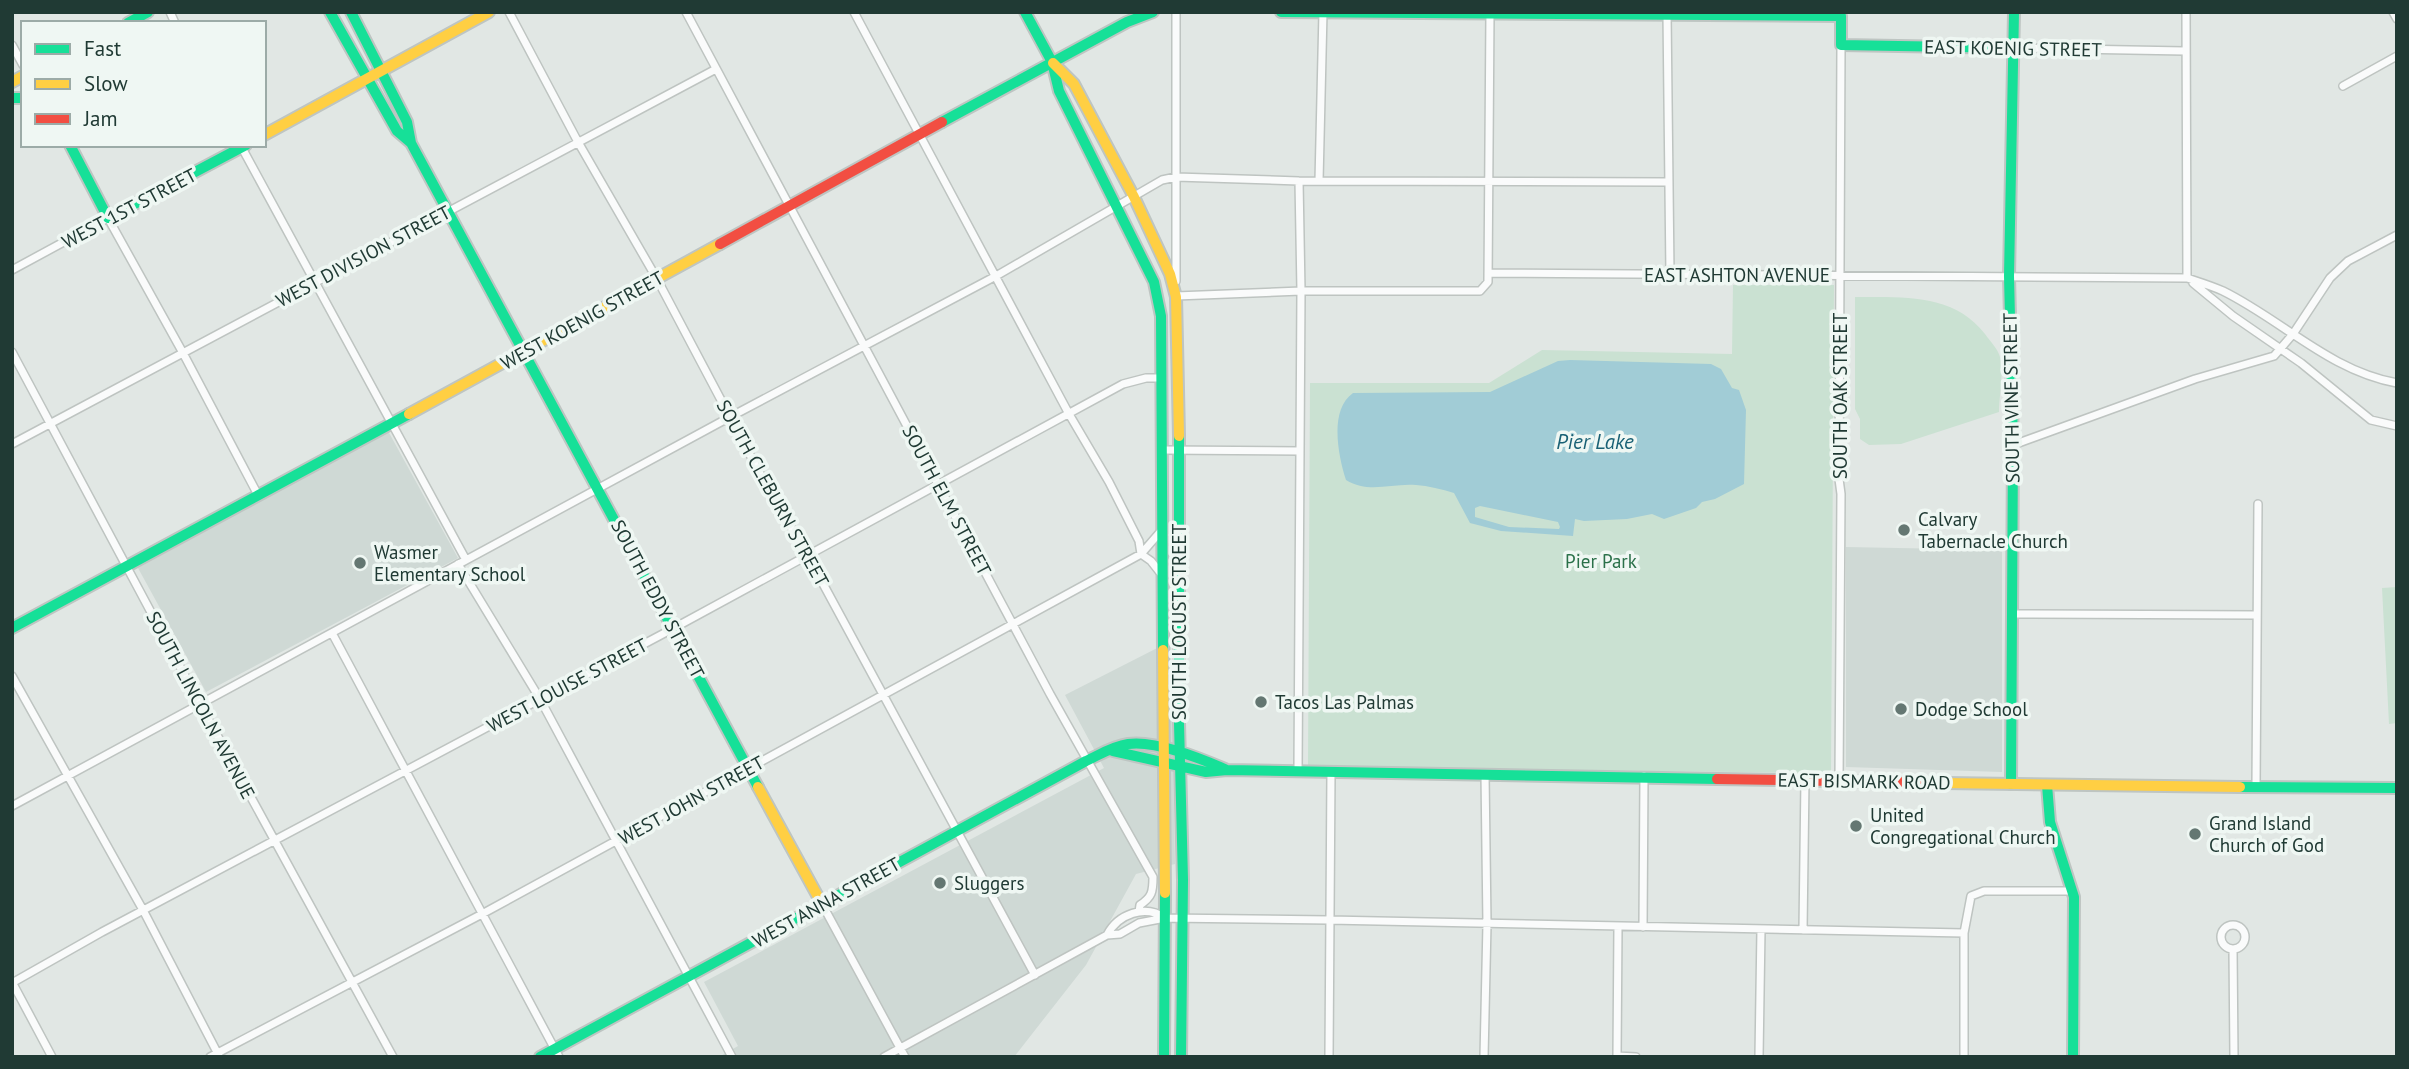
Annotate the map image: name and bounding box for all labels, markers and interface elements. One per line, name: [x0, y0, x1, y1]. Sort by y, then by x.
legend: [21, 21, 266, 147]
street label: EAST KOENIG STREET: [1924, 34, 2103, 62]
text: Fast: [84, 35, 121, 62]
text: Slow: [84, 70, 128, 97]
text: Jam: [83, 105, 118, 132]
street label: WEST 1ST STREET: [58, 162, 201, 254]
street label: WEST DIVISION STREET: [272, 200, 455, 312]
street label: EAST ASHTON AVENUE: [1644, 263, 1830, 287]
street label: WEST KOENIG STREET: [496, 265, 668, 375]
street label: SOUTH OAK STREET: [1828, 312, 1852, 479]
street label: SOUTH VINE STREET: [1998, 312, 2024, 483]
street label: SOUTH CLEBURN STREET: [712, 395, 835, 591]
street label: SOUTH ELM STREET: [897, 421, 997, 580]
water label: Pier Lake: [1556, 428, 1634, 455]
place label: Calvary Tabernacle Church: [1918, 507, 2068, 553]
street label: SOUTH EDDY STREET: [606, 516, 710, 683]
marker: Calvary Tabernacle Church: [1896, 522, 1912, 538]
street label: SOUTH LOCUST STREET: [1167, 523, 1191, 720]
place label: Wasmer Elementary School: [374, 540, 526, 586]
park label: Pier Park: [1565, 549, 1637, 573]
marker: Wasmer Elementary School: [352, 555, 368, 571]
street label: SOUTH LINCOLN AVENUE: [141, 607, 261, 803]
street label: WEST LOUISE STREET: [483, 632, 652, 738]
place label: Tacos Las Palmas: [1275, 690, 1414, 714]
marker: Tacos Las Palmas: [1253, 694, 1269, 710]
place label: Dodge School: [1915, 697, 2028, 721]
marker: Dodge School: [1893, 701, 1909, 717]
street label: WEST JOHN STREET: [614, 750, 768, 850]
street label: EAST BISMARK ROAD: [1777, 767, 1951, 795]
place label: United Congregational Church: [1870, 803, 2056, 849]
place label: Grand Island Church of God: [2209, 811, 2324, 857]
marker: United Congregational Church: [1848, 818, 1864, 834]
marker: Grand Island Church of God: [2187, 826, 2203, 842]
street label: WEST ANNA STREET: [748, 851, 904, 953]
place label: Sluggers: [954, 871, 1024, 895]
marker: Sluggers: [932, 875, 948, 891]

